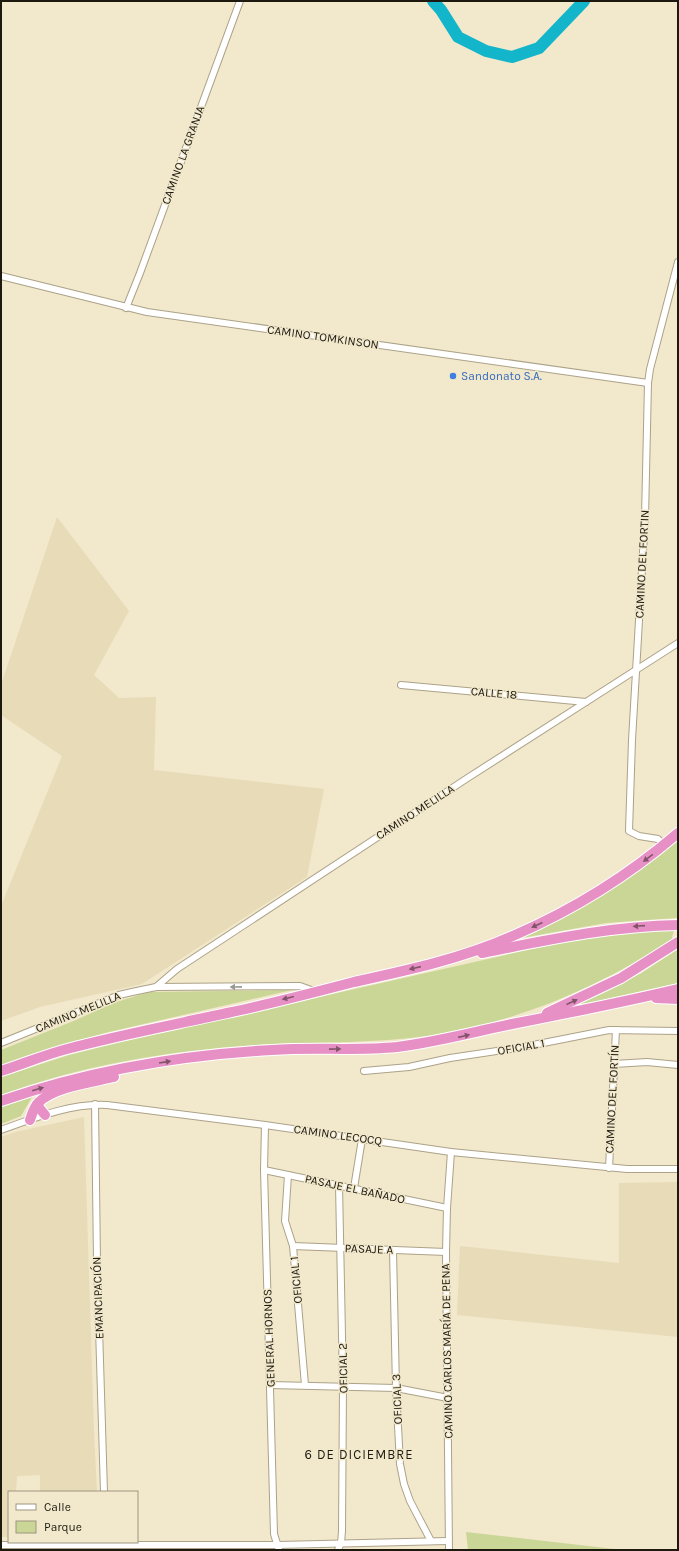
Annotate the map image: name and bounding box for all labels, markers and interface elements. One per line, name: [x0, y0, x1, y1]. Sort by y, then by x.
street label: CAMINO LA GRANJA: [159, 104, 207, 206]
street label: CAMINO TOMKINSON: [266, 322, 380, 352]
place label: Sandonato S.A.: [461, 369, 542, 383]
marker: Sandonato S.A.: [448, 371, 458, 381]
street label: CAMINO DEL FORTIN: [632, 509, 652, 619]
street label: CALLE 18: [470, 684, 518, 702]
street label: CAMINO MELILLA: [373, 781, 457, 843]
one-way arrow: [643, 854, 654, 862]
one-way arrow: [532, 922, 543, 928]
one-way arrow: [633, 923, 645, 930]
one-way arrow: [409, 965, 421, 971]
one-way arrow: [230, 983, 242, 990]
street label: CAMINO MELILLA: [33, 989, 123, 1035]
one-way arrow: [282, 996, 295, 1002]
one-way arrow: [566, 998, 578, 1004]
one-way arrow: [458, 1032, 471, 1038]
street label: OFICIAL 1: [496, 1036, 546, 1058]
street label: CAMINO DEL FORTÍN: [601, 1044, 622, 1154]
one-way arrow: [329, 1046, 342, 1052]
one-way arrow: [159, 1059, 171, 1065]
one-way arrow: [32, 1086, 44, 1092]
street label: CAMINO LECOCQ: [293, 1122, 383, 1148]
street label: PASAJE EL BAÑADO: [304, 1172, 407, 1207]
street label: PASAJE A: [344, 1241, 394, 1257]
street label: OFICIAL 1: [287, 1256, 305, 1304]
street label: EMANCIPACIÓN: [89, 1257, 106, 1339]
street label: CAMINO CARLOS MARÍA DE PENA: [437, 1263, 456, 1439]
street label: GENERAL HORNOS: [260, 1289, 278, 1387]
street label: OFICIAL 2: [336, 1343, 350, 1393]
street label: OFICIAL 3: [389, 1373, 405, 1425]
district label: 6 DE DICIEMBRE: [305, 1447, 414, 1462]
legend: [8, 1491, 138, 1543]
text: Calle: [44, 1500, 71, 1514]
text: Parque: [44, 1520, 82, 1534]

